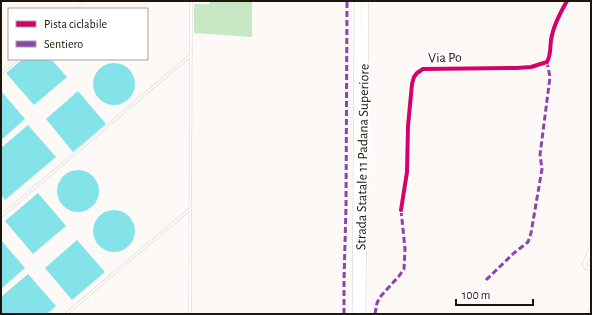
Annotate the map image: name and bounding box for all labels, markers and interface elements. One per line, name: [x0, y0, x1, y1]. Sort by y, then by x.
legend: [8, 8, 148, 60]
text: Pista ciclabile: [44, 18, 107, 30]
text: Sentiero: [44, 38, 83, 50]
street label: Via Po: [428, 51, 462, 65]
street label: Strada Statale 11 Padana Superiore: [354, 64, 372, 250]
scale bar: [456, 281, 533, 307]
text: 100 m: [462, 289, 490, 301]

